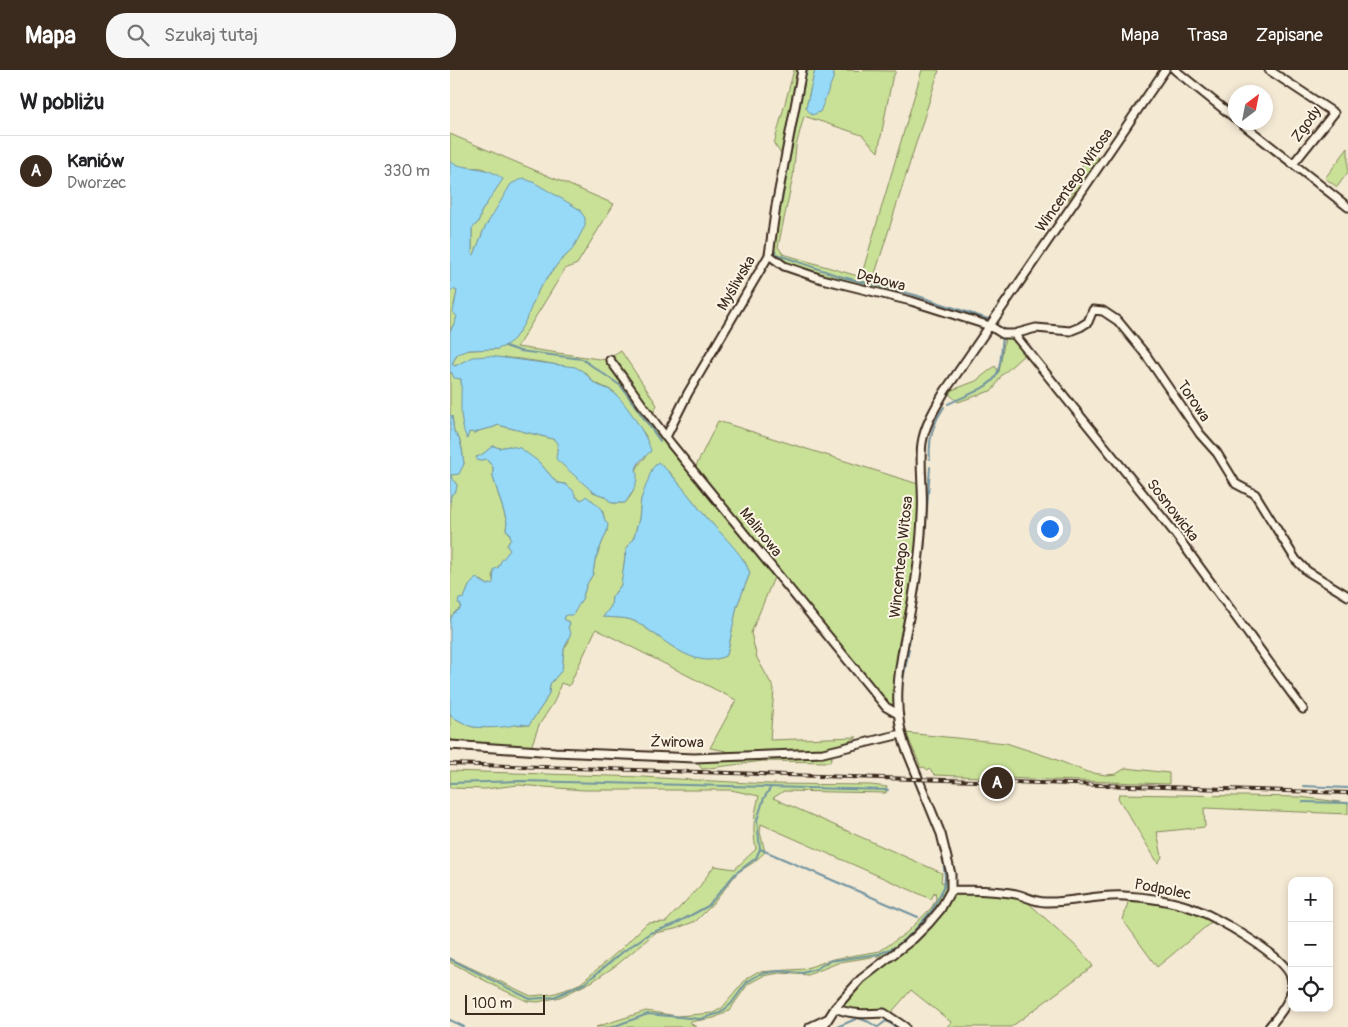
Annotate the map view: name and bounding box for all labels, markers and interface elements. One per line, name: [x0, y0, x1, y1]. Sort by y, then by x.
search box: [106, 13, 456, 58]
text: Mapa: [25, 21, 76, 50]
icon: search: [124, 21, 152, 49]
text: Szukaj tutaj: [164, 23, 258, 47]
text: Mapa: [1121, 24, 1159, 47]
text: Trasa: [1187, 24, 1228, 47]
text: Zapisane: [1256, 24, 1323, 47]
north arrow: [1228, 85, 1273, 130]
text: W pobliżu: [20, 89, 104, 116]
street label: Zgody: [1287, 102, 1326, 146]
street label: Wincentego Witosa: [1032, 125, 1117, 236]
text: Kaniów: [67, 149, 124, 173]
text: A: [31, 161, 41, 181]
text: 330 m: [384, 161, 430, 181]
text: Dworzec: [67, 173, 127, 193]
street label: Myśliwska: [713, 252, 760, 314]
street label: Dębowa: [854, 265, 907, 296]
street label: Torowa: [1173, 377, 1214, 426]
street label: Sosnowicka: [1142, 475, 1203, 545]
street label: Wincentego Witosa: [886, 495, 917, 619]
street label: Malinowa: [735, 504, 786, 561]
your location: [1037, 516, 1063, 542]
street label: Żwirowa: [650, 733, 704, 752]
pin: A: [981, 764, 1013, 802]
street label: Podpolec: [1133, 875, 1193, 904]
map controls: [1288, 877, 1333, 1012]
button: +: [1288, 877, 1333, 922]
button: −: [1288, 922, 1333, 967]
button: locate: [1288, 967, 1333, 1012]
scale bar: [465, 992, 545, 1015]
text: 100 m: [472, 995, 512, 1012]

